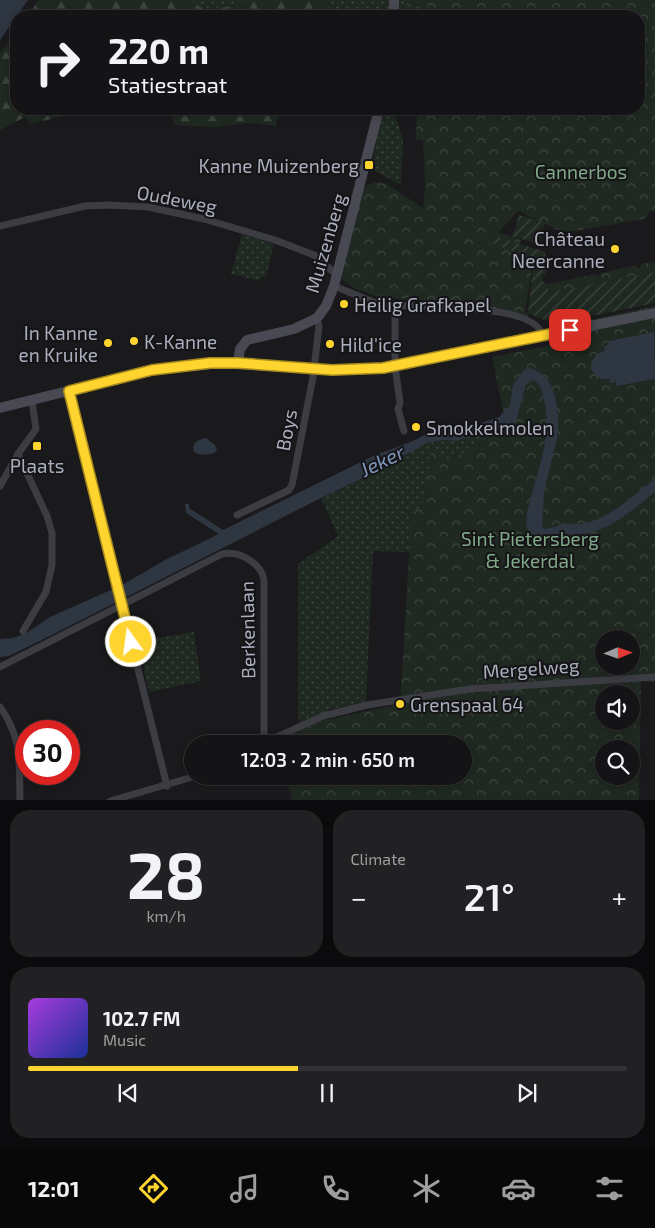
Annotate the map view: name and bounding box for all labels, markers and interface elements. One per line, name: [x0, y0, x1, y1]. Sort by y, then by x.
text: 220 m: [108, 29, 209, 71]
icon: right: [25, 30, 90, 95]
text: Statiestraat: [108, 71, 227, 97]
place label: Kanne Muizenberg: [199, 154, 359, 177]
marker: Kanne Muizenberg: [363, 159, 375, 171]
park label: Cannerbos: [535, 160, 627, 183]
street label: Oudeweg: [135, 180, 219, 218]
street label: Muizenberg: [300, 190, 350, 295]
place label: Château Neercanne: [512, 227, 605, 272]
marker: Château Neercanne: [609, 243, 621, 255]
place label: Heilig Grafkapel: [354, 293, 491, 316]
marker: Heilig Grafkapel: [338, 298, 350, 310]
pin: [549, 309, 591, 351]
icon: arrive: [556, 316, 584, 344]
place label: In Kanne en Kruike: [19, 321, 98, 366]
place label: K-Kanne: [144, 330, 217, 353]
place label: Hild'ice: [340, 333, 402, 356]
marker: K-Kanne: [128, 335, 140, 347]
marker: In Kanne en Kruike: [102, 337, 114, 349]
marker: Hild'ice: [324, 338, 336, 350]
street label: Boys: [271, 407, 301, 453]
place label: Smokkelmolen: [426, 416, 553, 439]
marker: Smokkelmolen: [410, 421, 422, 433]
water label: Jeker: [355, 439, 409, 481]
marker: Plaats: [31, 440, 43, 452]
place label: Plaats: [10, 454, 64, 477]
park label: Sint Pietersberg & Jekerdal: [461, 527, 599, 572]
street label: Berkenlaan: [235, 581, 259, 679]
position arrow: [104, 615, 156, 667]
north arrow: [595, 630, 640, 675]
map controls: [595, 630, 640, 785]
street label: Mergelweg: [482, 653, 581, 683]
button: sound: [595, 685, 640, 730]
place label: Grenspaal 64: [410, 693, 524, 716]
marker: Grenspaal 64: [394, 698, 406, 710]
speed limit sign: 30: [15, 720, 80, 785]
button: search: [595, 740, 640, 785]
text: 12:03 · 2 min · 650 m: [241, 748, 415, 771]
text: 28: [127, 834, 205, 912]
text: Climate: [351, 849, 406, 868]
text: 21°: [464, 873, 515, 919]
text: −: [351, 880, 367, 914]
text: +: [612, 880, 627, 914]
text: km/h: [146, 906, 186, 925]
text: 102.7 FM: [103, 1007, 180, 1030]
text: Music: [103, 1030, 146, 1049]
icon: previous: [114, 1079, 142, 1107]
icon: pause: [313, 1079, 341, 1107]
icon: next: [513, 1079, 541, 1107]
icon: directions: [136, 1171, 171, 1206]
icon: music: [227, 1171, 262, 1206]
icon: phone: [318, 1171, 353, 1206]
icon: climate: [409, 1171, 444, 1206]
icon: car: [501, 1171, 536, 1206]
icon: filters: [592, 1171, 627, 1206]
text: 12:01: [28, 1175, 79, 1201]

